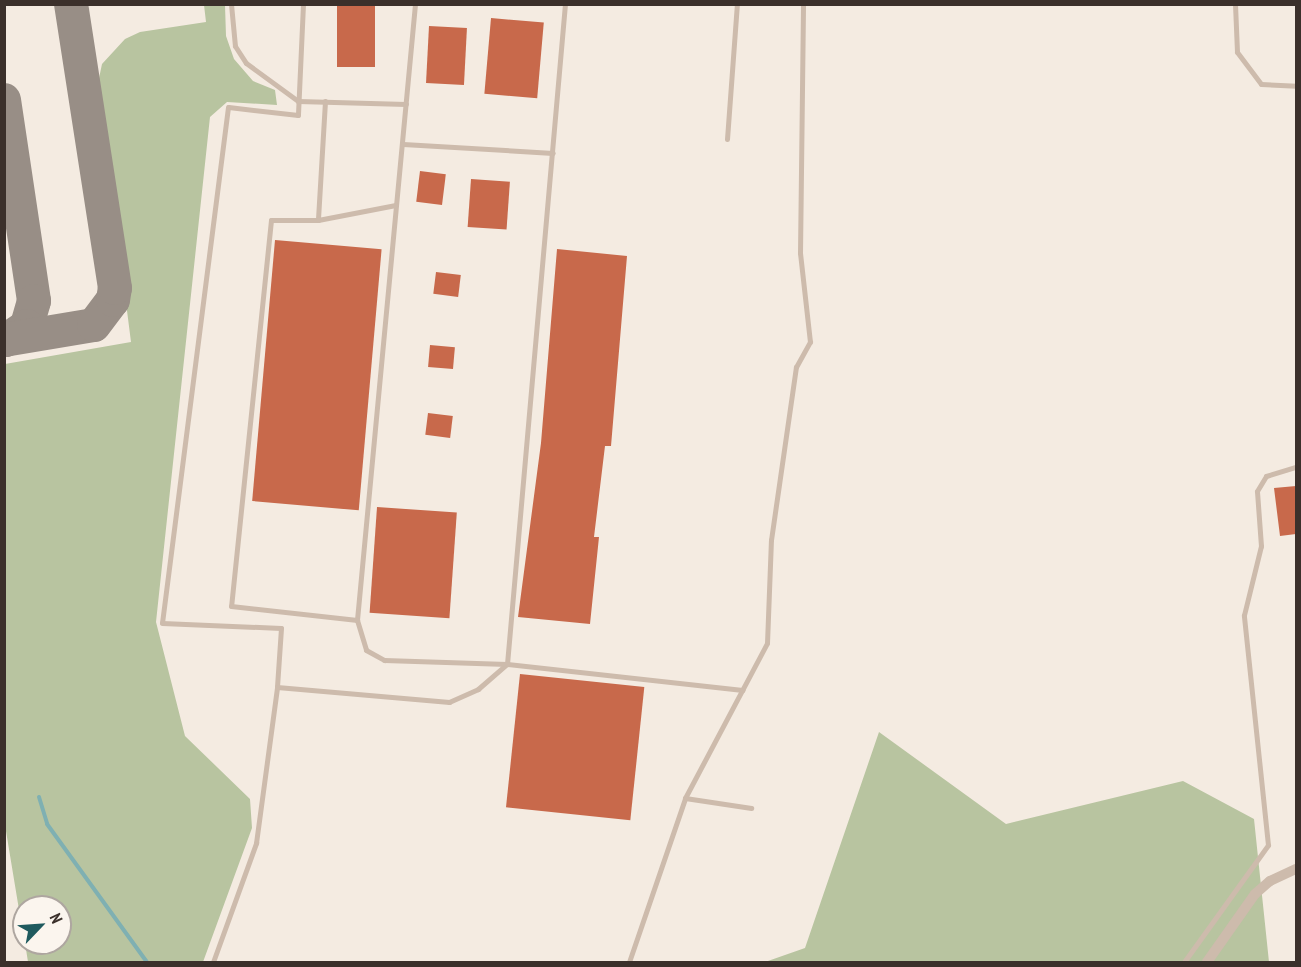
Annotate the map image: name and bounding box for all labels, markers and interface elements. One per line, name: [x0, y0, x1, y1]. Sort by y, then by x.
north arrow: [12, 895, 72, 955]
text: N: [46, 910, 67, 926]

